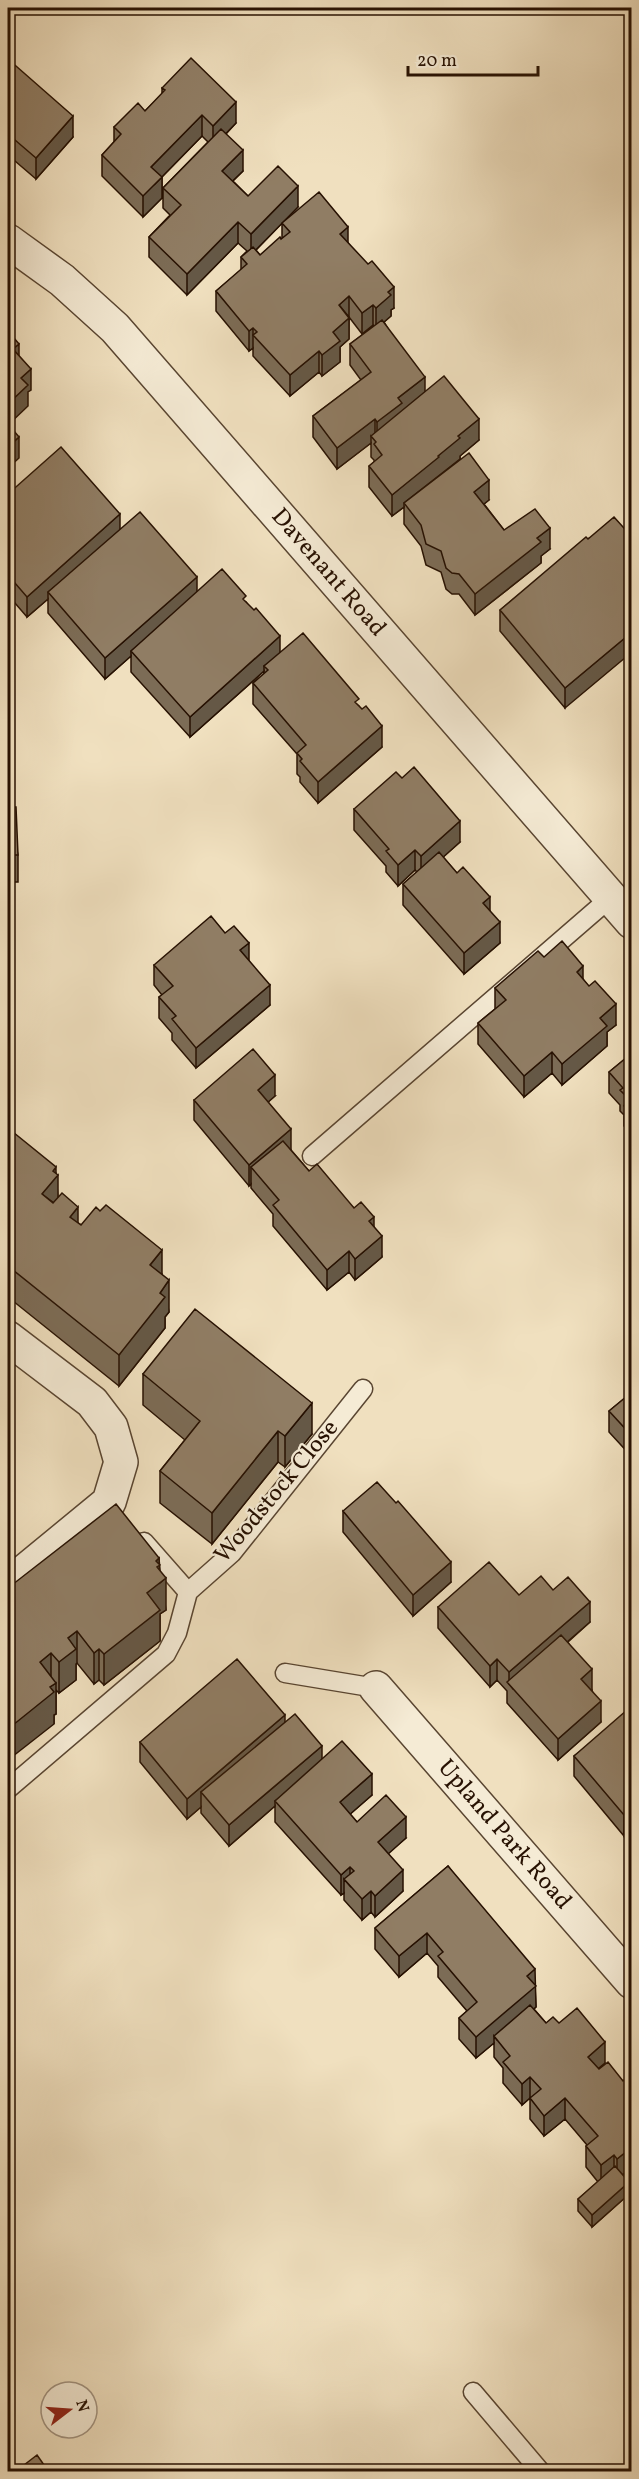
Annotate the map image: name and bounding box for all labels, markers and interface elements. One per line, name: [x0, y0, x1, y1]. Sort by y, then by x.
scale bar: [408, 39, 538, 77]
text: 20 m: [417, 49, 457, 74]
street label: Davenant Road: [262, 501, 394, 645]
street label: Woodstock Close: [207, 1413, 347, 1571]
street label: Upland Park Road: [429, 1752, 579, 1918]
north arrow: [39, 2380, 99, 2440]
text: N: [69, 2397, 94, 2415]

